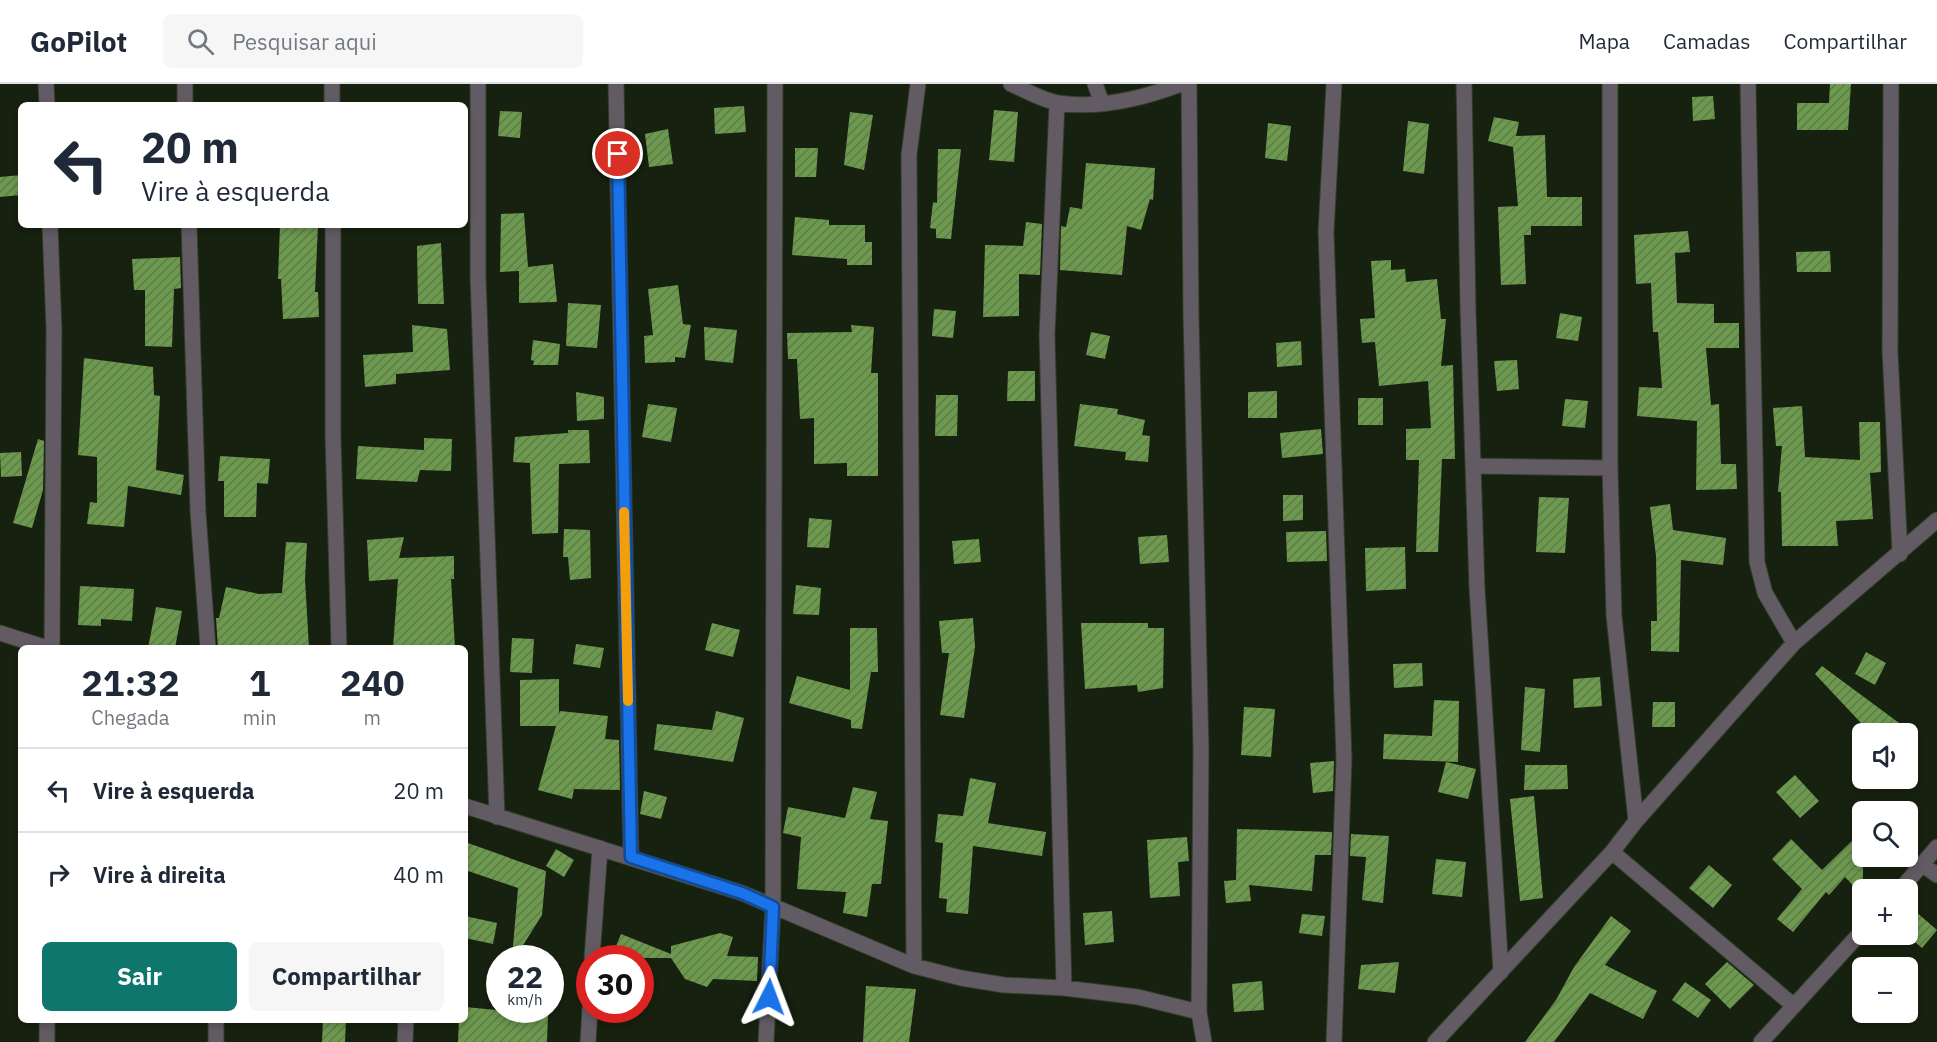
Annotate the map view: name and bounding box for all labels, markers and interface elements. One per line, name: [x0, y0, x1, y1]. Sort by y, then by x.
search box: [163, 14, 583, 68]
text: GoPilot: [30, 23, 127, 60]
icon: search: [184, 25, 217, 58]
text: Pesquisar aqui: [232, 27, 377, 56]
text: Mapa: [1578, 27, 1630, 55]
text: Camadas: [1663, 27, 1750, 55]
text: Compartilhar: [1783, 27, 1907, 55]
text: 20 m: [141, 120, 239, 175]
icon: left: [42, 126, 120, 204]
pin: [592, 128, 643, 179]
icon: arrive: [601, 137, 634, 170]
text: Vire à esquerda: [141, 173, 330, 208]
text: 21:32: [81, 659, 180, 706]
text: 1: [249, 659, 271, 706]
text: 240: [340, 659, 405, 706]
text: Chegada: [91, 704, 170, 731]
text: min: [243, 704, 277, 731]
text: m: [364, 704, 381, 731]
map controls: [1852, 723, 1918, 1023]
button: sound: [1852, 723, 1918, 789]
icon: left: [42, 774, 75, 807]
text: Vire à esquerda: [93, 776, 255, 805]
text: 20 m: [393, 776, 444, 805]
button: search: [1852, 801, 1918, 867]
icon: right: [42, 858, 75, 891]
text: Vire à direita: [93, 860, 226, 889]
text: 40 m: [393, 860, 444, 889]
button: +: [1852, 879, 1918, 945]
button: Sair: [42, 942, 237, 1011]
button: Compartilhar: [249, 942, 444, 1011]
speed limit sign: 30: [576, 945, 654, 1023]
text: 22: [507, 957, 543, 996]
button: −: [1852, 957, 1918, 1023]
position arrow: [737, 965, 801, 1029]
text: km/h: [507, 990, 543, 1009]

